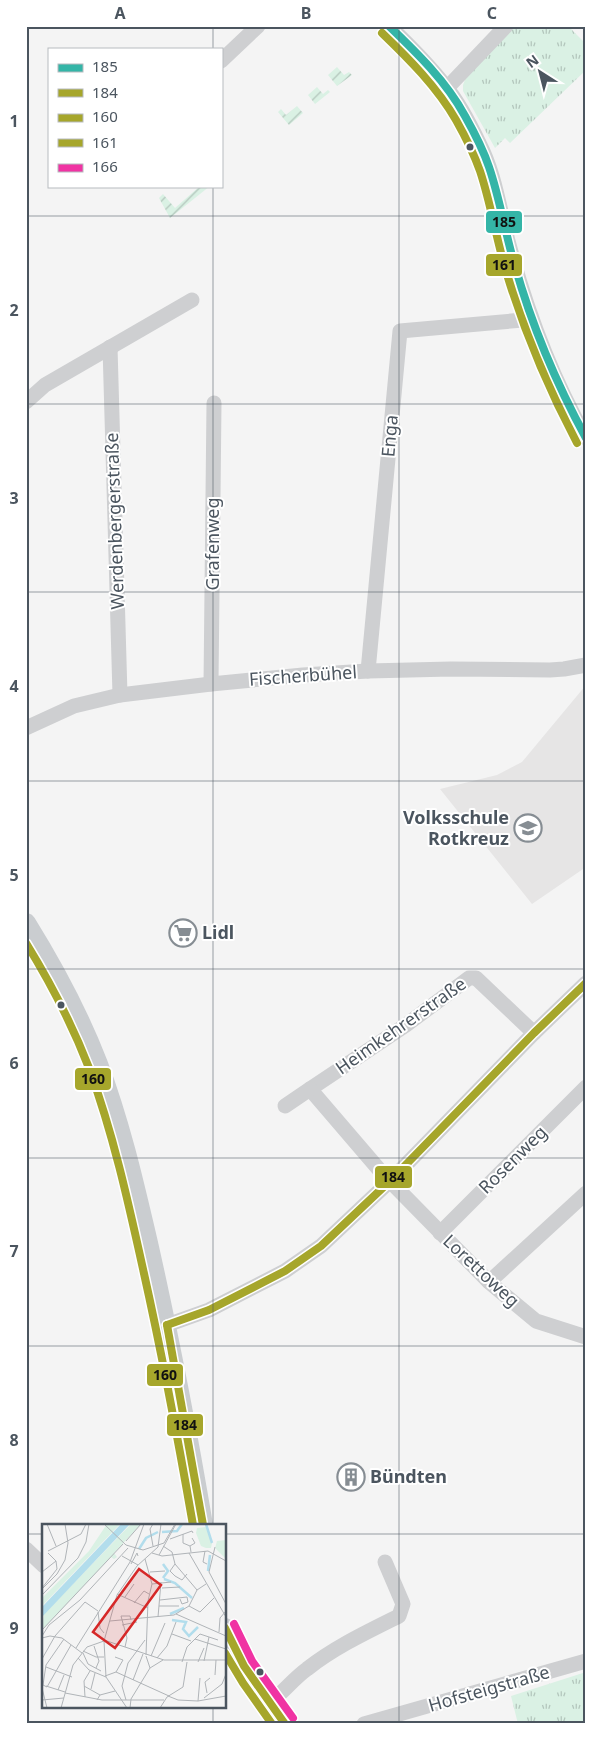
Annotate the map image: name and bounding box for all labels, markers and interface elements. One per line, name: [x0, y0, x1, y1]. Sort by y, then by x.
text: A: [114, 2, 126, 24]
text: B: [301, 2, 311, 24]
text: C: [487, 2, 497, 24]
legend: [48, 48, 222, 188]
north arrow: [514, 48, 564, 98]
text: N: [522, 50, 542, 72]
text: 185: [92, 56, 118, 76]
text: 184: [92, 82, 118, 102]
text: 160: [92, 106, 118, 126]
text: 1: [9, 110, 19, 132]
text: 161: [92, 132, 118, 152]
unlabelled marker: [465, 142, 475, 152]
text: 166: [92, 156, 118, 176]
line badge: 185: [485, 210, 523, 234]
text: 185: [492, 212, 516, 231]
line badge: 161: [485, 253, 523, 277]
text: 161: [492, 255, 516, 274]
text: 2: [9, 299, 19, 321]
street label: Enga: [375, 414, 403, 458]
street label: Werdenbergerstraße: [99, 432, 129, 610]
text: 3: [9, 487, 19, 509]
street label: Grafenweg: [200, 497, 224, 591]
street label: Fischerbühel: [248, 659, 358, 691]
text: 4: [9, 675, 19, 697]
place label: Volksschule Rotkreuz: [403, 805, 509, 850]
school or university icon: Volksschule Rotkreuz: [513, 813, 543, 843]
text: 5: [9, 864, 19, 886]
supermarket icon: Lidl: [168, 918, 198, 948]
place label: Lidl: [202, 920, 234, 944]
street label: Heimkehrerstraße: [330, 971, 471, 1079]
unlabelled marker: [56, 1000, 66, 1010]
text: 6: [9, 1052, 19, 1074]
line badge: 160: [74, 1067, 112, 1091]
text: 160: [81, 1069, 105, 1088]
street label: Rosenweg: [473, 1120, 552, 1199]
line badge: 184: [374, 1165, 413, 1189]
text: 184: [381, 1167, 405, 1186]
street label: Lorettoweg: [438, 1229, 525, 1312]
text: 7: [9, 1240, 19, 1262]
line badge: 160: [146, 1363, 184, 1387]
text: 160: [153, 1365, 177, 1384]
line badge: 184: [166, 1413, 204, 1437]
text: 184: [173, 1415, 197, 1434]
text: 8: [9, 1429, 19, 1451]
building icon: Bündten: [336, 1462, 366, 1492]
place label: Bündten: [370, 1464, 447, 1488]
inset map: [42, 1524, 226, 1708]
text: 9: [9, 1617, 19, 1639]
street label: Hofsteigstraße: [425, 1659, 552, 1717]
unlabelled marker: [255, 1667, 265, 1677]

